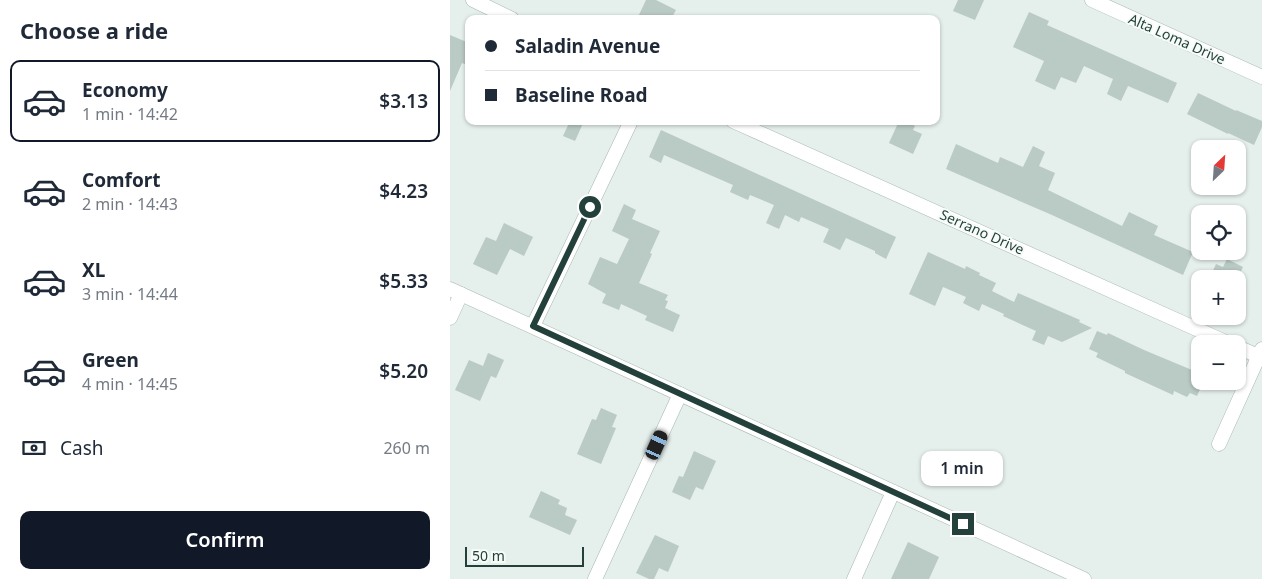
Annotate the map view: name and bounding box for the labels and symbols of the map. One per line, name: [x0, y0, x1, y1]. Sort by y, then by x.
street label: Alta Loma Drive: [1126, 9, 1229, 68]
north arrow: [1191, 140, 1246, 195]
route start: [579, 196, 601, 218]
street label: Serrano Drive: [937, 205, 1027, 259]
car: [644, 428, 669, 462]
callout: 1 min: [922, 452, 1004, 486]
route end: [952, 513, 974, 535]
scale bar: [465, 544, 584, 567]

